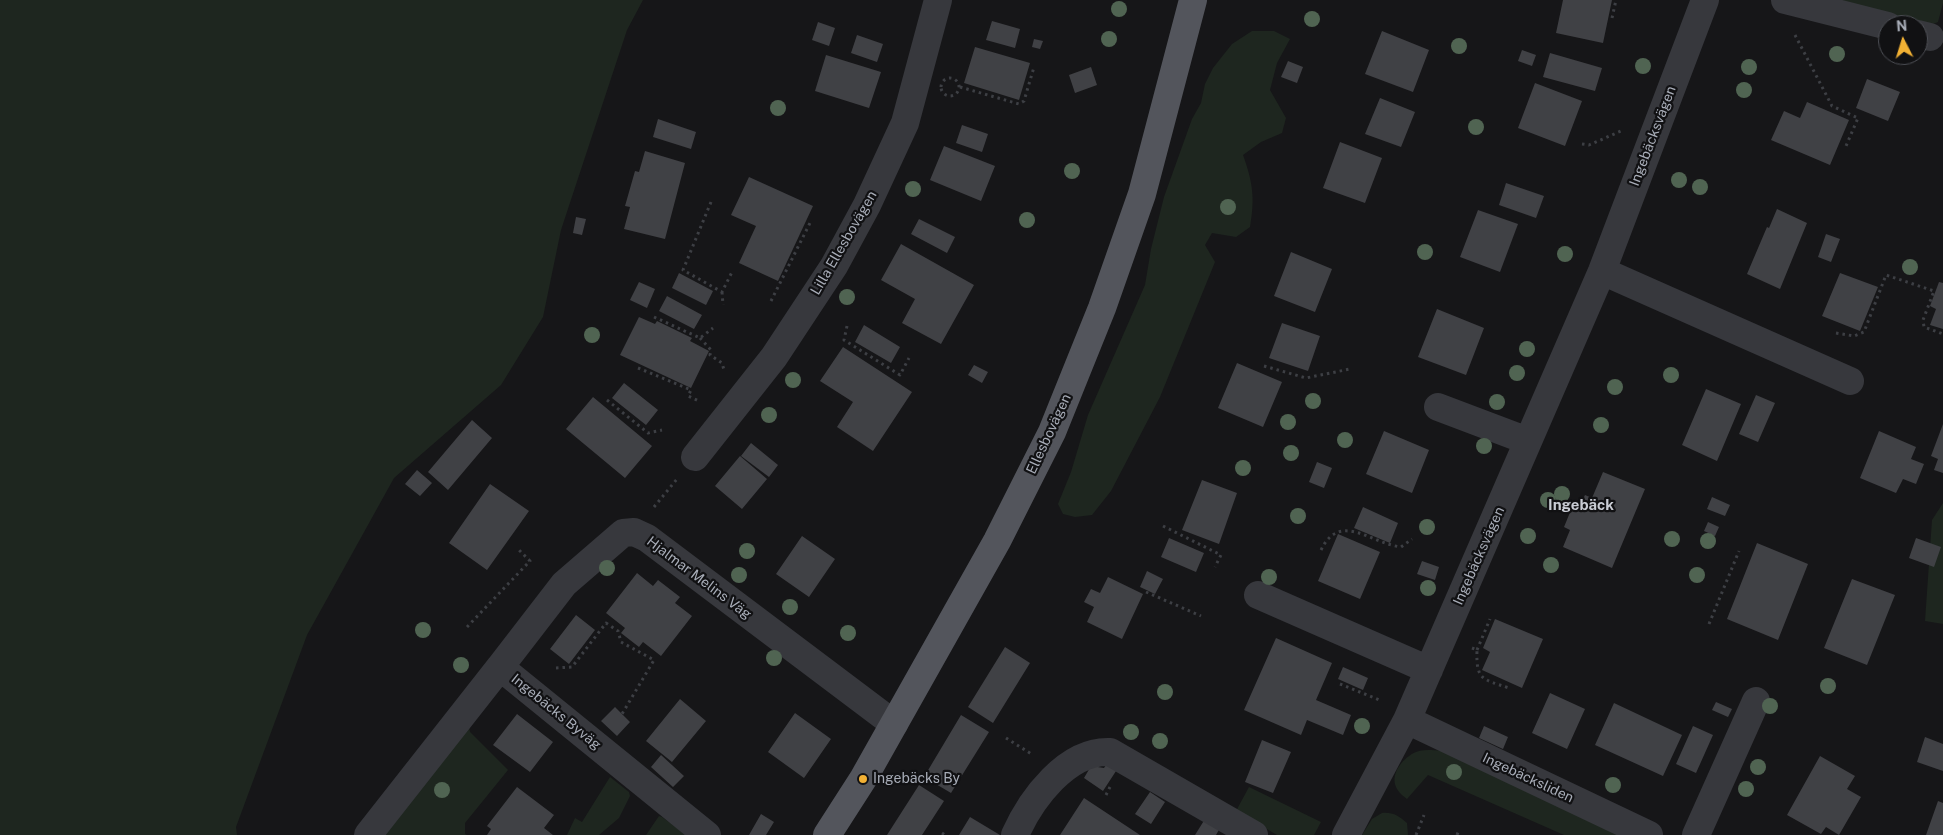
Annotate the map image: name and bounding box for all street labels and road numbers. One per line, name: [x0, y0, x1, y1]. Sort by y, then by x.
street label: Ingebäcksvägen: [1626, 84, 1680, 188]
street label: Lilla Ellesbovägen: [807, 188, 881, 298]
street label: Ellesbovägen: [1023, 391, 1075, 477]
street label: Ingebäcksvägen: [1450, 504, 1508, 608]
street label: Hjalmar Melins Väg: [643, 533, 755, 623]
street label: Ingebäcks Byväg: [508, 671, 604, 753]
street label: Ingebäcksliden: [1480, 750, 1576, 806]

